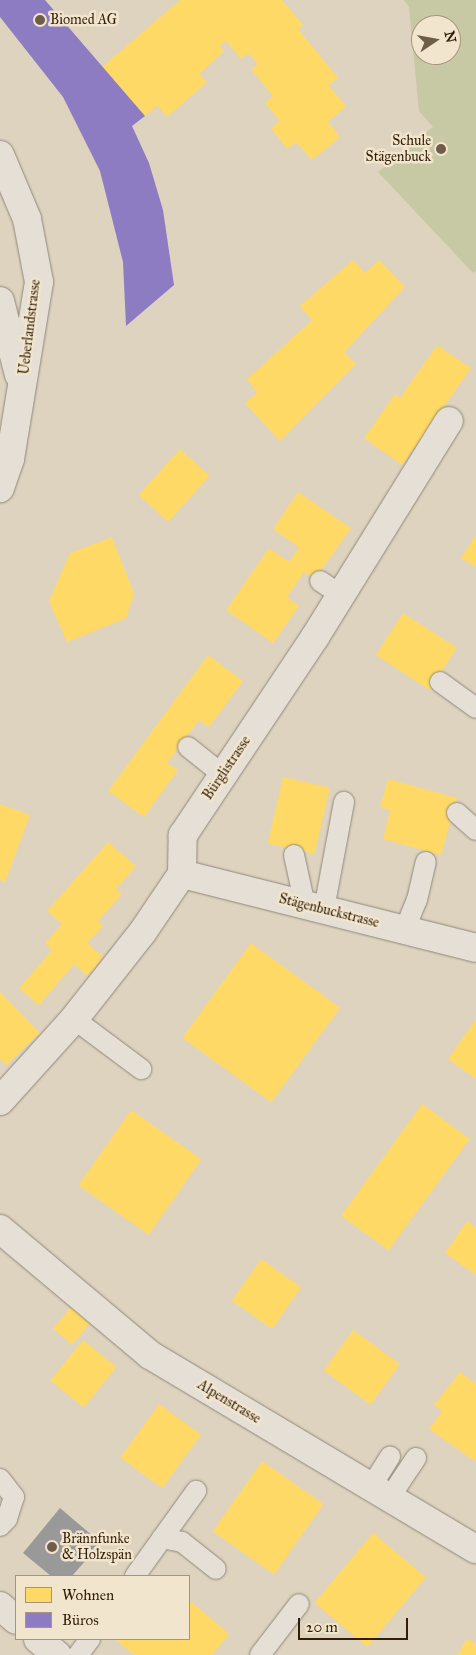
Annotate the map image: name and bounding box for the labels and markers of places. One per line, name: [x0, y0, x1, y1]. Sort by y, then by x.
place label: Biomed AG: [50, 12, 117, 28]
marker: Biomed AG: [34, 14, 46, 26]
place label: Schule Stägenbuck: [366, 133, 431, 166]
marker: Schule Stägenbuck: [435, 143, 447, 155]
place label: Brännfunke & Holzspän: [62, 1531, 132, 1564]
marker: Brännfunke & Holzspän: [46, 1541, 58, 1553]

